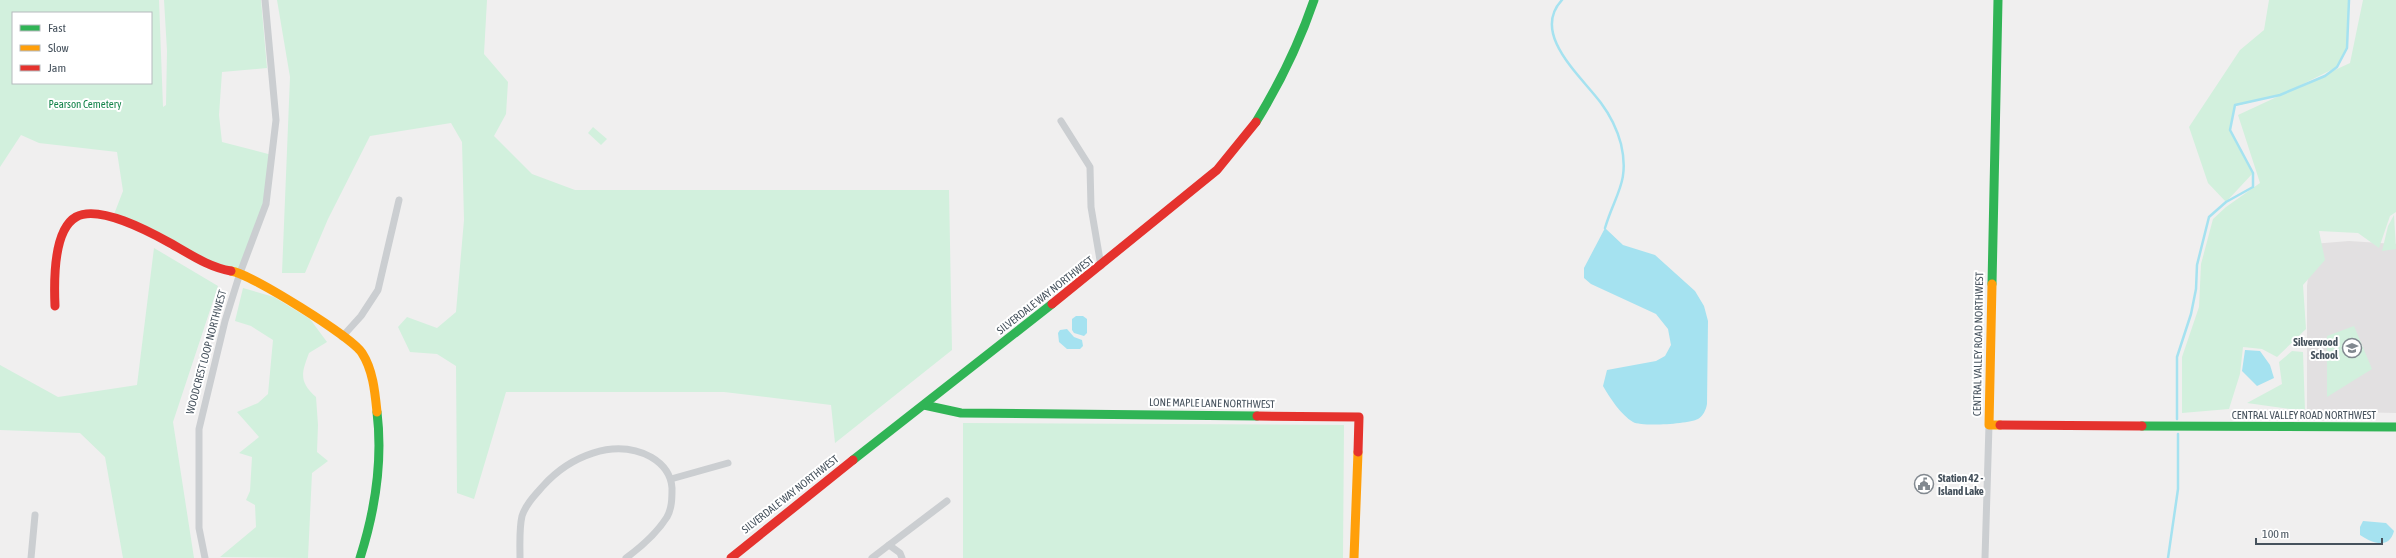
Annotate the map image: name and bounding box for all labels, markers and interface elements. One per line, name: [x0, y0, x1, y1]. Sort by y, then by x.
legend: [12, 12, 152, 84]
text: Fast: [48, 21, 66, 35]
text: Slow: [48, 41, 69, 55]
text: Jam: [48, 61, 66, 75]
park label: Pearson Cemetery: [48, 98, 122, 110]
street label: SILVERDALE WAY NORTHWEST: [994, 253, 1096, 336]
street label: CENTRAL VALLEY ROAD NORTHWEST: [1971, 272, 1985, 416]
street label: WOODCREST LOOP NORTHWEST: [184, 288, 228, 416]
place label: Silverwood School: [2293, 336, 2339, 361]
school or university icon: Silverwood School: [2341, 337, 2363, 359]
street label: LONE MAPLE LANE NORTHWEST: [1149, 396, 1275, 410]
street label: CENTRAL VALLEY ROAD NORTHWEST: [2232, 409, 2376, 421]
street label: SILVERDALE WAY NORTHWEST: [739, 452, 841, 535]
place label: Station 42 - Island Lake: [1938, 472, 1984, 497]
public building icon: Station 42 - Island Lake: [1913, 473, 1935, 495]
scale bar: [2256, 520, 2382, 546]
text: 100 m: [2262, 527, 2289, 541]

